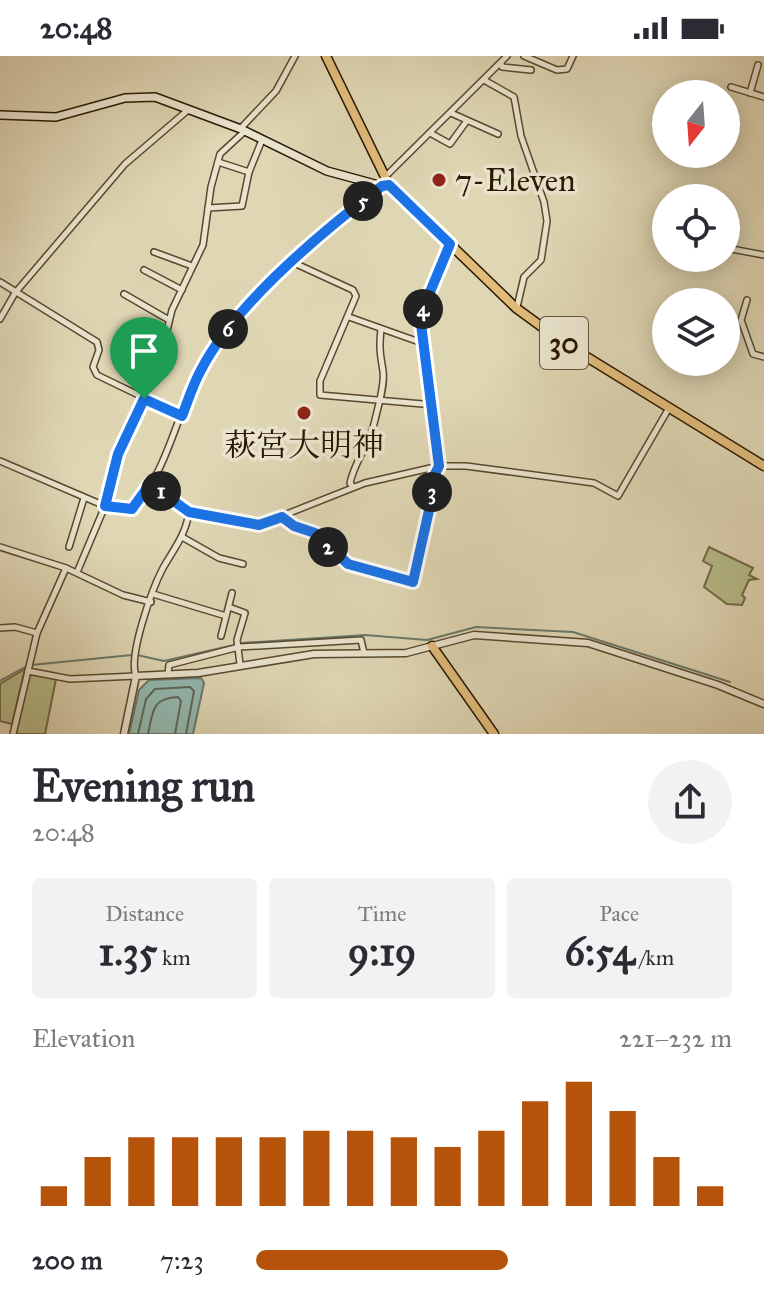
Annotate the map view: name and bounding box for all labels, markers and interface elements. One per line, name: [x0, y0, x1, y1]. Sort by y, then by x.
text: 20:48: [40, 10, 112, 46]
north arrow: [652, 80, 740, 168]
map controls: [652, 80, 740, 376]
place label: 7-Eleven: [455, 161, 575, 200]
marker: 7-Eleven: [430, 171, 448, 189]
pin: 5: [343, 181, 383, 221]
button: locate: [652, 184, 740, 272]
text: 5: [358, 187, 368, 214]
button: layers: [652, 288, 740, 376]
pin: 4: [403, 289, 443, 329]
text: 4: [417, 295, 429, 322]
pin: 6: [208, 309, 248, 349]
text: 6: [222, 315, 234, 342]
pin: [110, 317, 178, 399]
road number: 30: [540, 317, 588, 369]
icon: arrive: [122, 329, 166, 373]
marker: 萩宮大明神: [295, 404, 313, 422]
place label: 萩宮大明神: [224, 426, 384, 465]
pin: 1: [141, 471, 181, 511]
pin: 3: [412, 472, 452, 512]
text: 1: [157, 477, 165, 504]
text: 3: [428, 478, 436, 505]
pin: 2: [308, 527, 348, 567]
text: 2: [323, 533, 333, 560]
text: Evening run: [32, 759, 255, 813]
button: share: [648, 760, 732, 844]
text: 20:48: [32, 816, 95, 848]
text: Distance: [105, 900, 184, 927]
text: Time: [358, 900, 406, 927]
text: Pace: [599, 900, 639, 927]
text: 1.35: [99, 927, 157, 976]
text: 9:19: [348, 927, 416, 976]
text: 6:54: [564, 927, 635, 976]
text: km: [157, 944, 191, 971]
text: /km: [635, 944, 674, 971]
text: Elevation: [32, 1022, 135, 1054]
text: 221–232 m: [619, 1022, 732, 1054]
text: 200 m: [32, 1244, 103, 1276]
text: 7:23: [160, 1244, 204, 1276]

